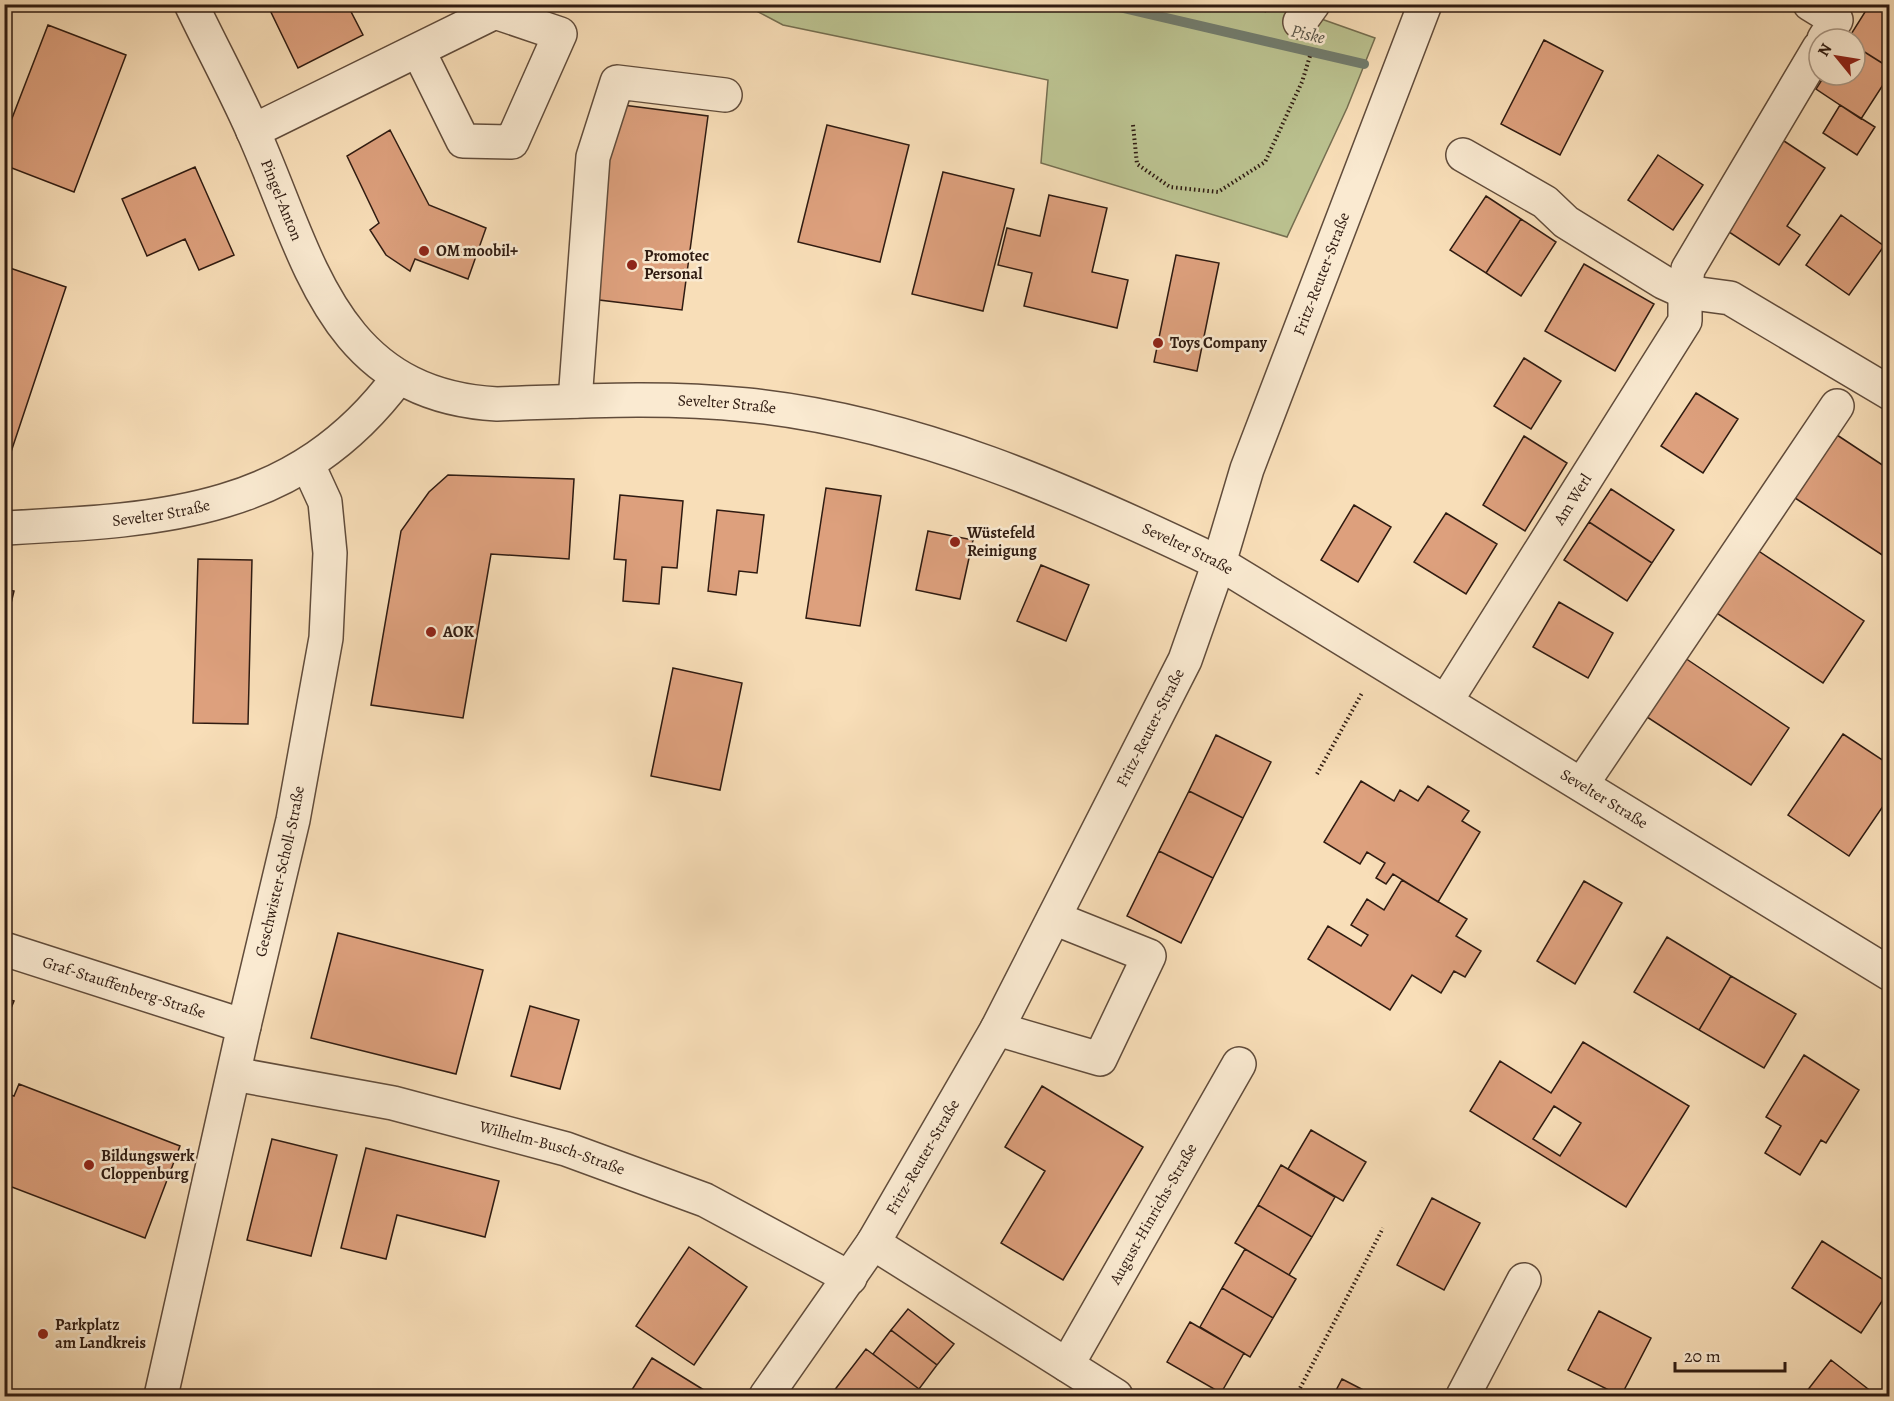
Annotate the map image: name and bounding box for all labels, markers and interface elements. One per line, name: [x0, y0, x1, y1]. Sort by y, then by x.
water label: Piske: [1289, 18, 1328, 50]
north arrow: [1807, 27, 1867, 87]
text: N: [1812, 39, 1837, 61]
street label: Pingel-Anton: [255, 156, 308, 244]
street label: Fritz-Reuter-Straße: [1288, 209, 1355, 339]
place label: OM moobil+: [436, 240, 518, 262]
marker: OM moobil+: [417, 244, 431, 258]
place label: Promotec Personal: [644, 245, 709, 285]
marker: Promotec Personal: [625, 258, 639, 272]
place label: Toys Company: [1170, 332, 1267, 354]
marker: Toys Company: [1151, 336, 1165, 350]
street label: Sevelter Straße: [677, 389, 778, 419]
street label: Am Werl: [1548, 470, 1597, 530]
street label: Sevelter Straße: [111, 494, 213, 532]
street label: Sevelter Straße: [1138, 517, 1238, 580]
place label: Wüstefeld Reinigung: [966, 522, 1037, 562]
marker: Wüstefeld Reinigung: [948, 535, 962, 549]
place label: AOK: [442, 621, 475, 643]
marker: AOK: [424, 625, 438, 639]
street label: Fritz-Reuter-Straße: [1111, 665, 1190, 791]
street label: Sevelter Straße: [1556, 764, 1652, 834]
street label: Geschwister-Scholl-Straße: [250, 784, 310, 959]
street label: Graf-Stauffenberg-Straße: [40, 951, 208, 1024]
street label: Fritz-Reuter-Straße: [881, 1095, 965, 1219]
street label: Wilhelm-Busch-Straße: [476, 1115, 628, 1181]
street label: August-Hinrichs-Straße: [1104, 1139, 1202, 1289]
place label: Bildungswerk Cloppenburg: [101, 1145, 195, 1185]
marker: Bildungswerk Cloppenburg: [82, 1158, 96, 1172]
place label: Parkplatz am Landkreis: [55, 1314, 146, 1354]
marker: Parkplatz am Landkreis: [36, 1327, 50, 1341]
scale bar: [1675, 1335, 1784, 1373]
text: 20 m: [1684, 1344, 1721, 1368]

